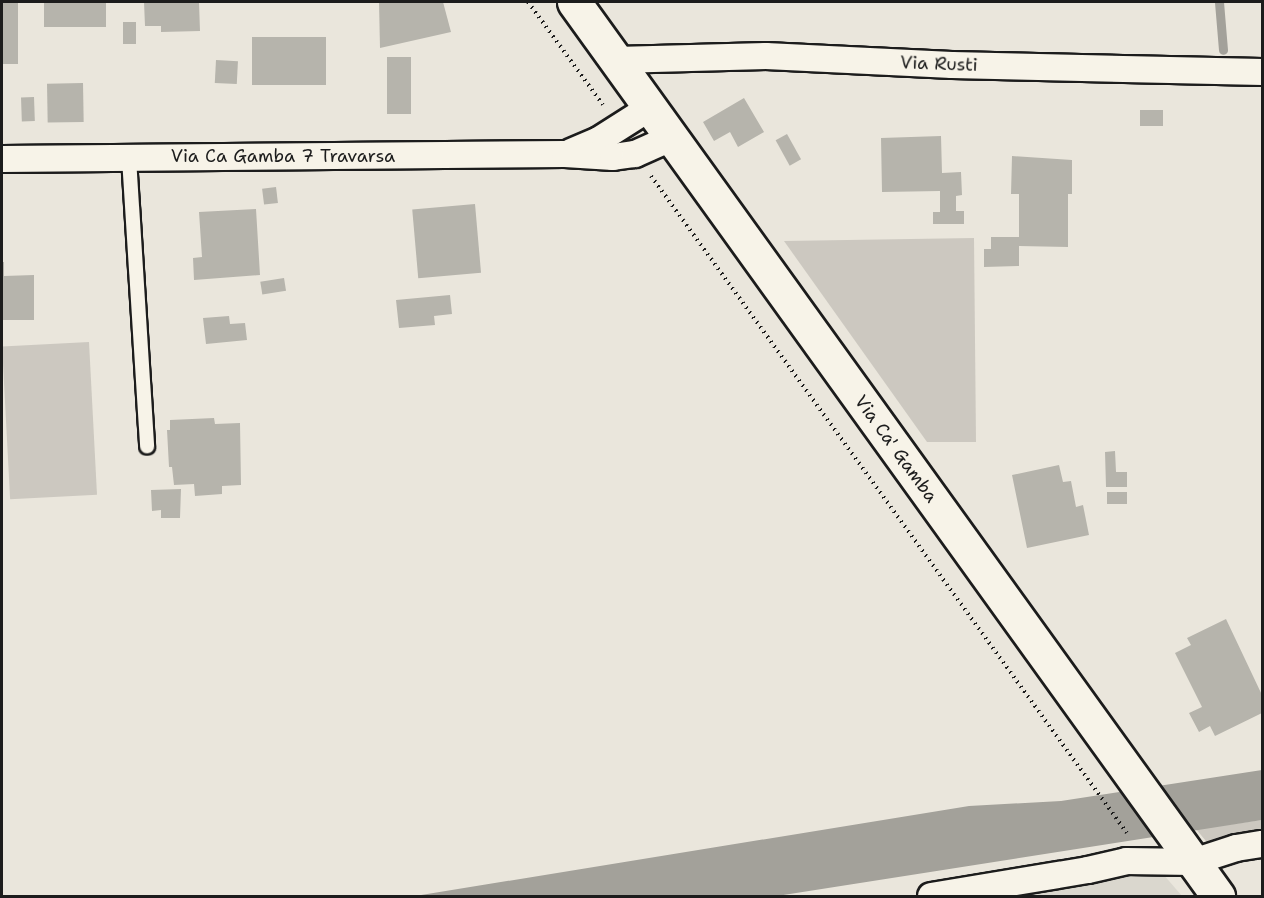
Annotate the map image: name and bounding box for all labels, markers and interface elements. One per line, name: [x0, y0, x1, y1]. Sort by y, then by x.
street label: Via Rusti: [900, 52, 978, 76]
street label: Via Ca Gamba 7 Travarsa: [171, 145, 395, 167]
street label: Via Ca' Gamba: [850, 391, 942, 507]

